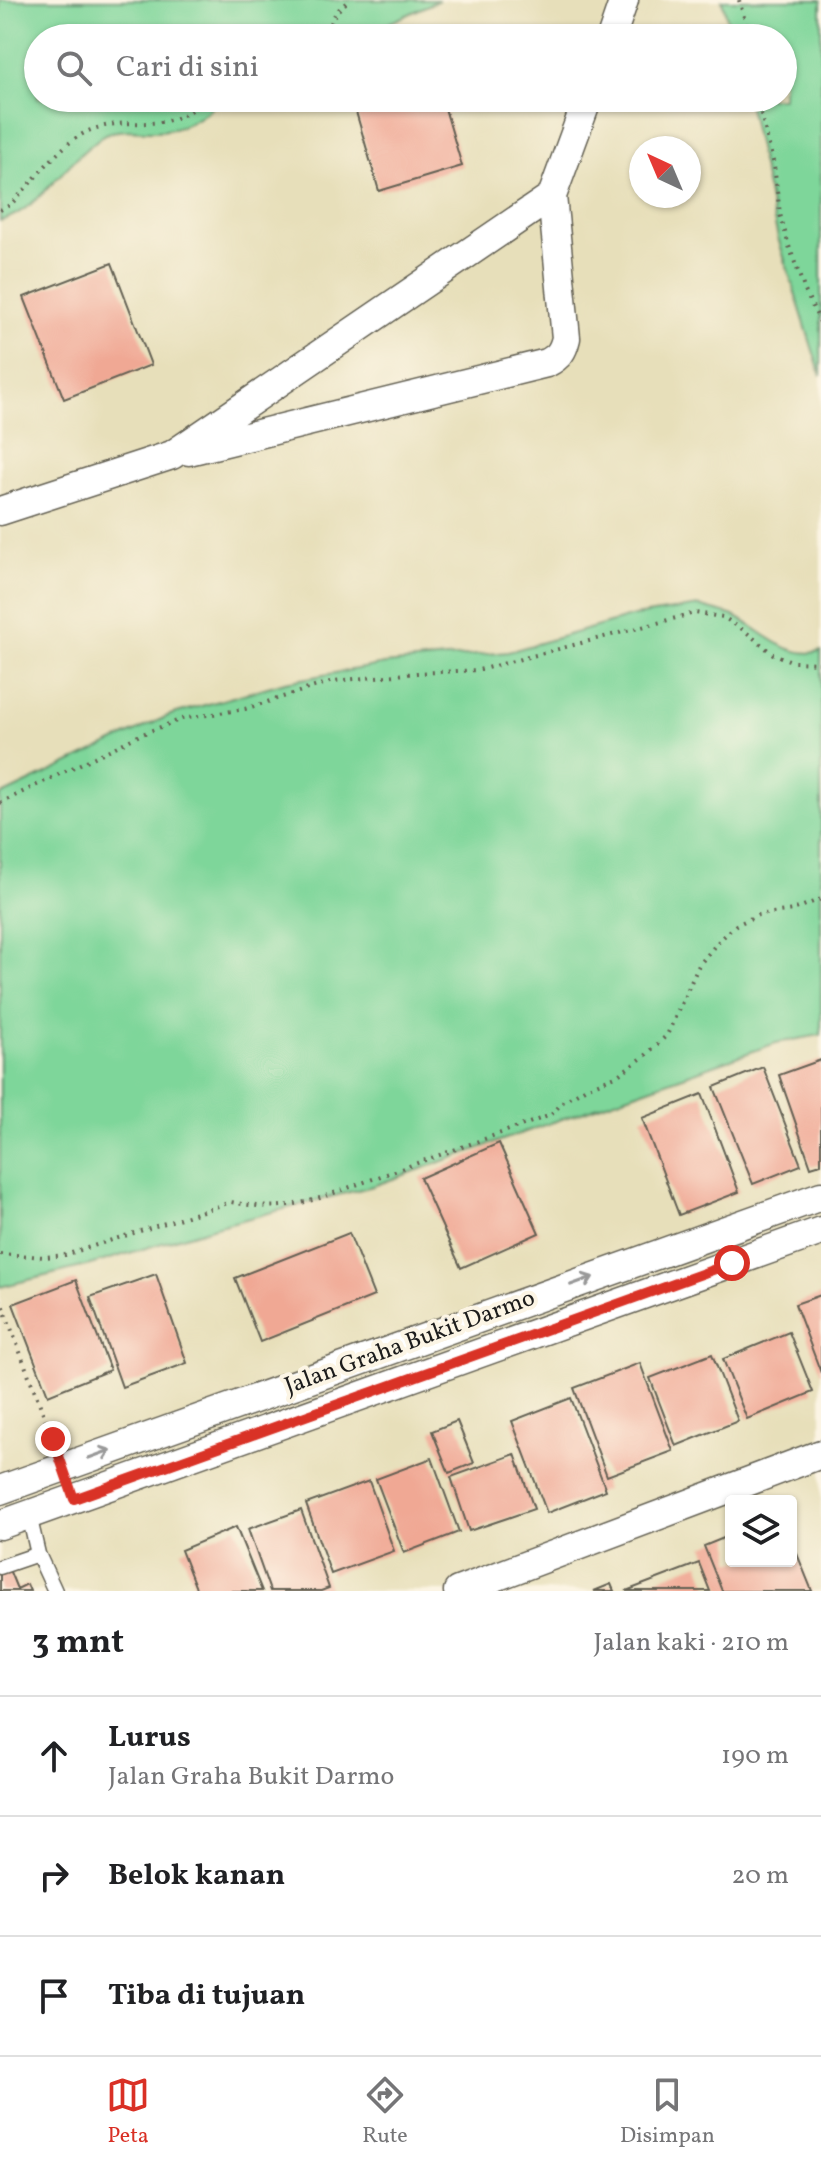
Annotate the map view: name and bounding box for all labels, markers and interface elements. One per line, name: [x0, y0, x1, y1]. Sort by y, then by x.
search box: [24, 24, 797, 112]
icon: search: [52, 46, 96, 90]
text: Cari di sini: [116, 47, 259, 89]
north arrow: [629, 136, 701, 208]
route start: [714, 1245, 750, 1281]
one-way arrow: [569, 1273, 594, 1288]
street label: Jalan Graha Bukit Darmo: [280, 1282, 540, 1404]
route end: [35, 1421, 71, 1457]
one-way arrow: [87, 1446, 112, 1460]
map controls: [725, 1495, 797, 1567]
button: layers: [725, 1495, 797, 1567]
text: 3 mnt: [32, 1620, 124, 1667]
text: Jalan kaki · 210 m: [594, 1625, 789, 1661]
text: Lurus: [108, 1717, 191, 1759]
icon: ahead: [32, 1734, 76, 1778]
text: 190 m: [721, 1738, 789, 1774]
text: Jalan Graha Bukit Darmo: [108, 1759, 394, 1795]
icon: right: [32, 1854, 76, 1898]
text: Belok kanan: [108, 1855, 285, 1897]
text: 20 m: [731, 1858, 789, 1894]
icon: arrive: [32, 1974, 76, 2018]
text: Tiba di tujuan: [108, 1975, 305, 2017]
tab: Peta: [106, 2073, 150, 2152]
tab: Rute: [362, 2073, 408, 2152]
tab: Disimpan: [620, 2073, 715, 2152]

